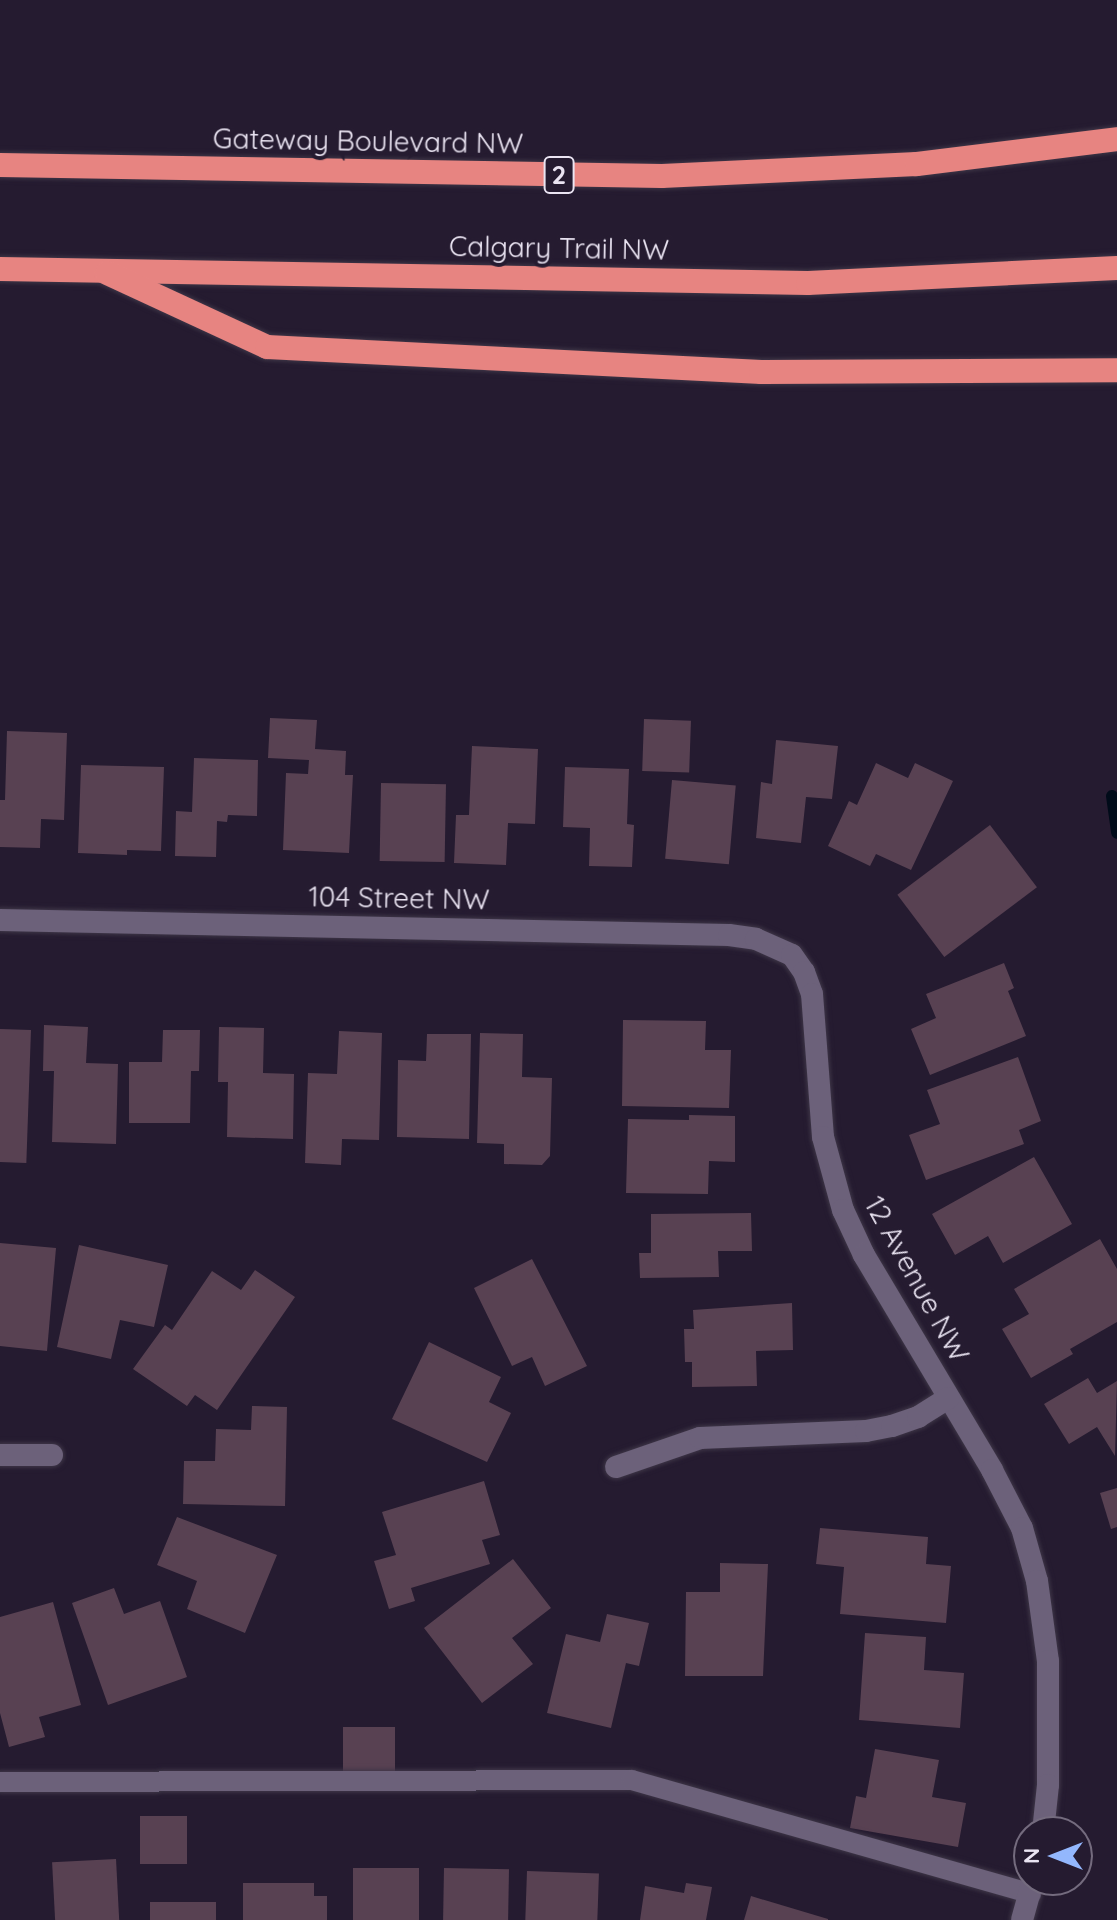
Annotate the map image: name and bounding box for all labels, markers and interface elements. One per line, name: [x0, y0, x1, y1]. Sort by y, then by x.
street label: Gateway Boulevard NW: [212, 121, 524, 161]
road number: 2: [543, 153, 575, 197]
street label: Calgary Trail NW: [449, 229, 669, 267]
street label: 104 Street NW: [308, 880, 490, 916]
street label: 12 Avenue NW: [858, 1190, 976, 1368]
north arrow: [1013, 1816, 1093, 1896]
text: N: [1017, 1848, 1045, 1864]

